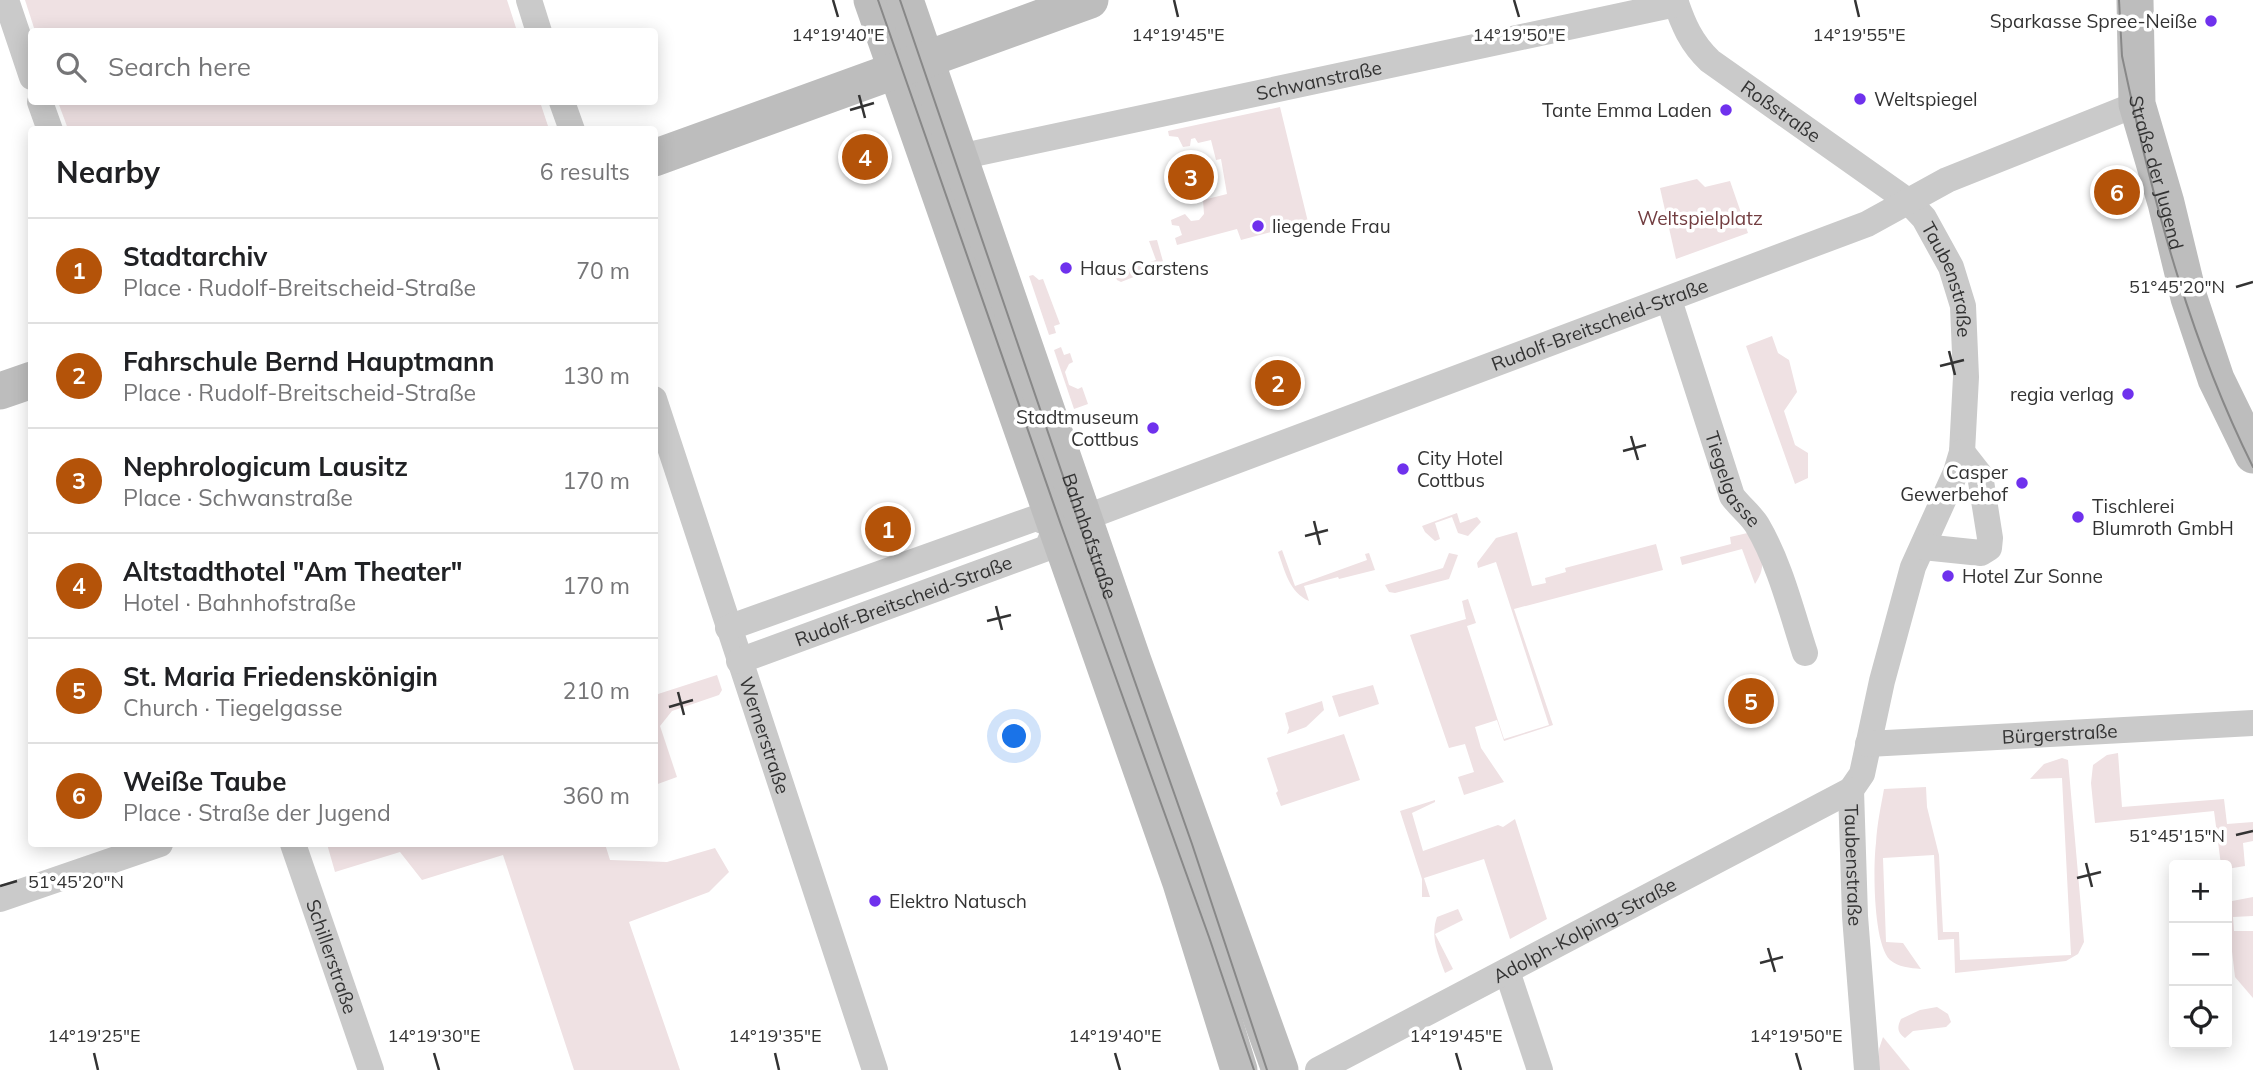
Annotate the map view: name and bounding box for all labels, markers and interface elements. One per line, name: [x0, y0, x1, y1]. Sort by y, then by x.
place label: Sparkasse Spree-Neiße: [1990, 9, 2197, 33]
marker: Sparkasse Spree-Neiße: [2203, 13, 2219, 29]
text: 14°19'40"E: [791, 23, 885, 46]
text: 14°19'45"E: [1131, 23, 1225, 46]
text: 14°19'50"E: [1472, 23, 1566, 46]
text: 14°19'55"E: [1812, 23, 1906, 46]
search box: [28, 28, 658, 105]
icon: search: [52, 48, 90, 86]
text: Search here: [108, 50, 251, 83]
street label: Schwanstraße: [1254, 55, 1384, 105]
street label: Roßstraße: [1736, 75, 1826, 148]
place label: Weltspiegel: [1874, 87, 1978, 111]
marker: Weltspiegel: [1852, 91, 1868, 107]
street label: Straße der Jugend: [2125, 95, 2189, 252]
place label: Tante Emma Laden: [1542, 98, 1712, 122]
marker: Tante Emma Laden: [1718, 102, 1734, 118]
pin: 4: [842, 131, 888, 183]
pin: 3: [1168, 151, 1214, 203]
text: Nearby: [56, 153, 160, 191]
text: 6 results: [540, 157, 630, 186]
pin: 6: [2094, 166, 2140, 218]
park label: Weltspielplatz: [1637, 206, 1763, 230]
place label: liegende Frau: [1272, 214, 1391, 238]
marker: liegende Frau: [1250, 218, 1266, 234]
street label: Taubenstraße: [1916, 218, 1976, 338]
text: Stadtarchiv: [123, 240, 267, 273]
text: 1: [72, 256, 86, 285]
text: 70 m: [576, 256, 630, 285]
place label: Haus Carstens: [1080, 256, 1209, 280]
marker: Haus Carstens: [1058, 260, 1074, 276]
text: Place · Rudolf-Breitscheid-Straße: [123, 273, 476, 302]
street label: Rudolf-Breitscheid-Straße: [1488, 273, 1711, 376]
text: 51°45'20"N: [2129, 275, 2225, 298]
text: Fahrschule Bernd Hauptmann: [123, 345, 494, 378]
pin: 2: [1255, 357, 1301, 409]
text: 2: [72, 361, 86, 390]
text: 130 m: [562, 361, 630, 390]
text: Place · Rudolf-Breitscheid-Straße: [123, 378, 476, 407]
place label: regia verlag: [2010, 382, 2114, 406]
marker: regia verlag: [2120, 386, 2136, 402]
place label: Stadtmuseum Cottbus: [1016, 405, 1139, 451]
marker: Stadtmuseum Cottbus: [1145, 420, 1161, 436]
street label: Tiegelgasse: [1700, 428, 1766, 532]
place label: City Hotel Cottbus: [1417, 446, 1503, 492]
text: Nephrologicum Lausitz: [123, 450, 408, 483]
place label: Casper Gewerbehof: [1900, 460, 2009, 506]
marker: City Hotel Cottbus: [1395, 461, 1411, 477]
text: 3: [72, 466, 86, 495]
text: 170 m: [562, 466, 630, 495]
street label: Bahnhofstraße: [1057, 470, 1123, 602]
marker: Casper Gewerbehof: [2014, 475, 2030, 491]
text: Place · Schwanstraße: [123, 483, 353, 512]
place label: Tischlerei Blumroth GmbH: [2092, 494, 2234, 540]
pin: 1: [865, 503, 911, 555]
marker: Tischlerei Blumroth GmbH: [2070, 509, 2086, 525]
street label: Rudolf-Breitscheid-Straße: [791, 550, 1015, 652]
text: Altstadthotel "Am Theater": [123, 555, 462, 588]
place label: Hotel Zur Sonne: [1962, 564, 2103, 588]
marker: Hotel Zur Sonne: [1940, 568, 1956, 584]
text: 4: [72, 571, 86, 600]
text: 170 m: [562, 571, 630, 600]
text: Hotel · Bahnhofstraße: [123, 588, 356, 617]
text: St. Maria Friedenskönigin: [123, 660, 438, 693]
street label: Wernerstraße: [734, 673, 795, 797]
pin: 5: [1728, 675, 1774, 727]
text: 5: [72, 676, 86, 705]
text: 210 m: [562, 676, 630, 705]
text: Church · Tiegelgasse: [123, 693, 343, 722]
street label: Bürgerstraße: [2001, 718, 2118, 749]
your location: [997, 719, 1031, 753]
text: Weiße Taube: [123, 765, 287, 798]
text: 6: [72, 781, 86, 810]
text: 360 m: [562, 781, 630, 810]
text: Place · Straße der Jugend: [123, 798, 391, 827]
street label: Taubenstraße: [1839, 804, 1868, 927]
text: 51°45'15"N: [2129, 824, 2225, 847]
map controls: [2169, 860, 2232, 1049]
button: +: [2169, 860, 2232, 923]
text: 51°45'20"N: [28, 870, 124, 893]
street label: Adolph-Kolping-Straße: [1489, 872, 1680, 988]
place label: Elektro Natusch: [889, 889, 1027, 913]
marker: Elektro Natusch: [867, 893, 883, 909]
street label: Schillerstraße: [301, 896, 363, 1017]
button: −: [2169, 923, 2232, 986]
button: locate: [2169, 986, 2232, 1049]
text: 14°19'25"E: [47, 1024, 141, 1047]
text: 14°19'30"E: [387, 1024, 481, 1047]
text: 14°19'35"E: [728, 1024, 822, 1047]
text: 14°19'40"E: [1068, 1024, 1162, 1047]
text: 14°19'45"E: [1409, 1024, 1503, 1047]
text: 14°19'50"E: [1749, 1024, 1843, 1047]

